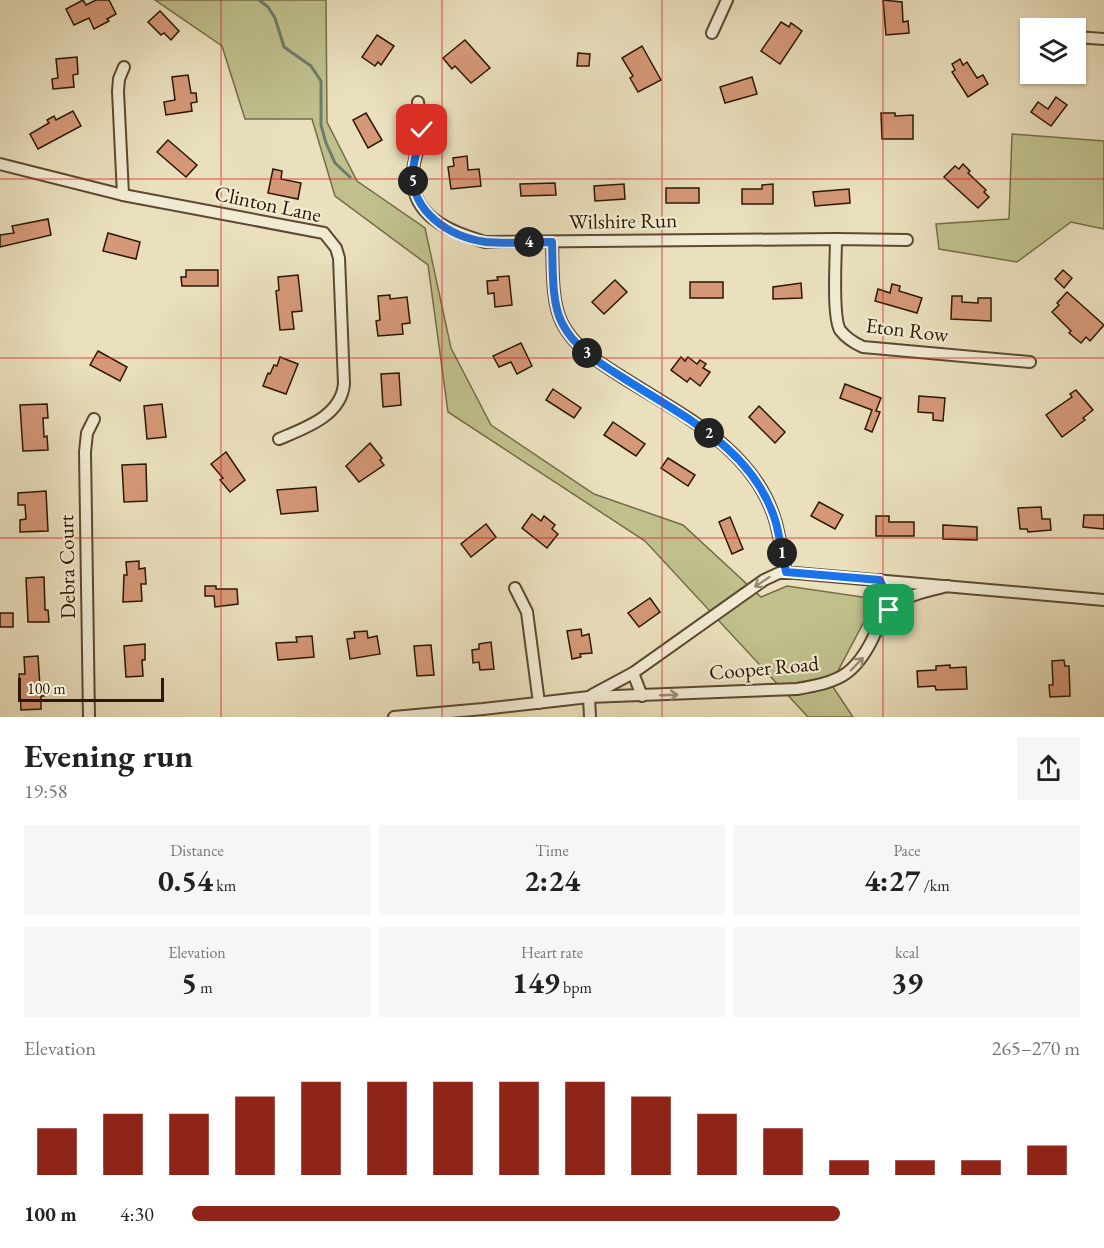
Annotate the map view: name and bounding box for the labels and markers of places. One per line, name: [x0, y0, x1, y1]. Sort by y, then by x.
pin: [396, 104, 447, 155]
pin: 5: [398, 166, 428, 196]
pin: 4: [514, 227, 544, 257]
pin: 3: [572, 338, 602, 368]
pin: 2: [694, 418, 724, 448]
pin: 1: [767, 538, 797, 568]
pin: [863, 584, 914, 635]

